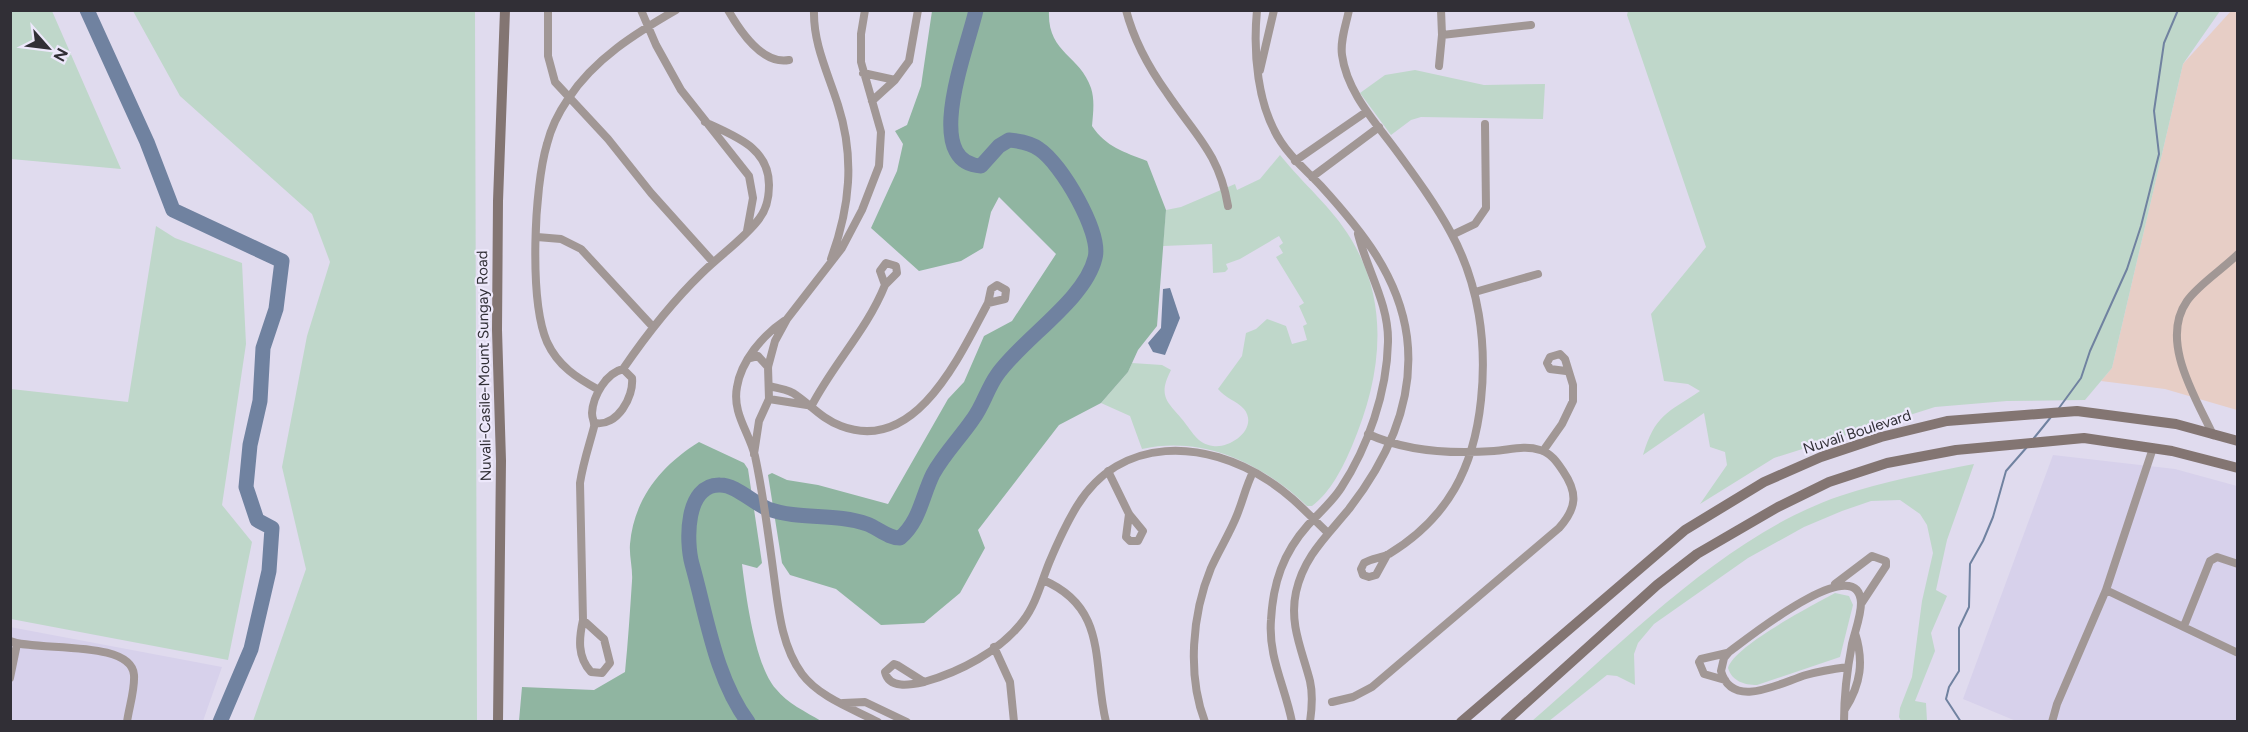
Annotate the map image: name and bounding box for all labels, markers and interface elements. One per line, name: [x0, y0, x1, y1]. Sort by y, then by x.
north arrow: [18, 18, 78, 78]
text: N: [50, 45, 72, 65]
street label: Nuvali-Casile-Mount Sungay Road: [473, 250, 495, 482]
street label: Nuvali Boulevard: [1801, 406, 1913, 458]

